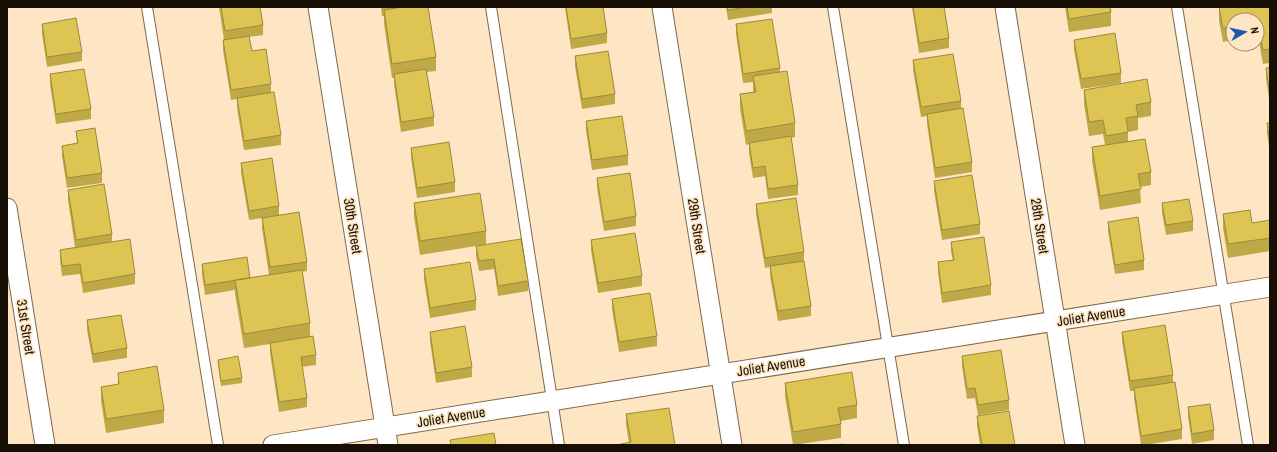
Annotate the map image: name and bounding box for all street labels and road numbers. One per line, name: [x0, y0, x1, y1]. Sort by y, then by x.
street label: 30th Street: [340, 197, 366, 255]
street label: 29th Street: [684, 197, 710, 255]
street label: 28th Street: [1027, 197, 1053, 255]
street label: 31st Street: [13, 298, 39, 356]
street label: Joliet Avenue: [1056, 302, 1126, 330]
street label: Joliet Avenue: [736, 352, 806, 380]
street label: Joliet Avenue: [416, 403, 486, 431]

